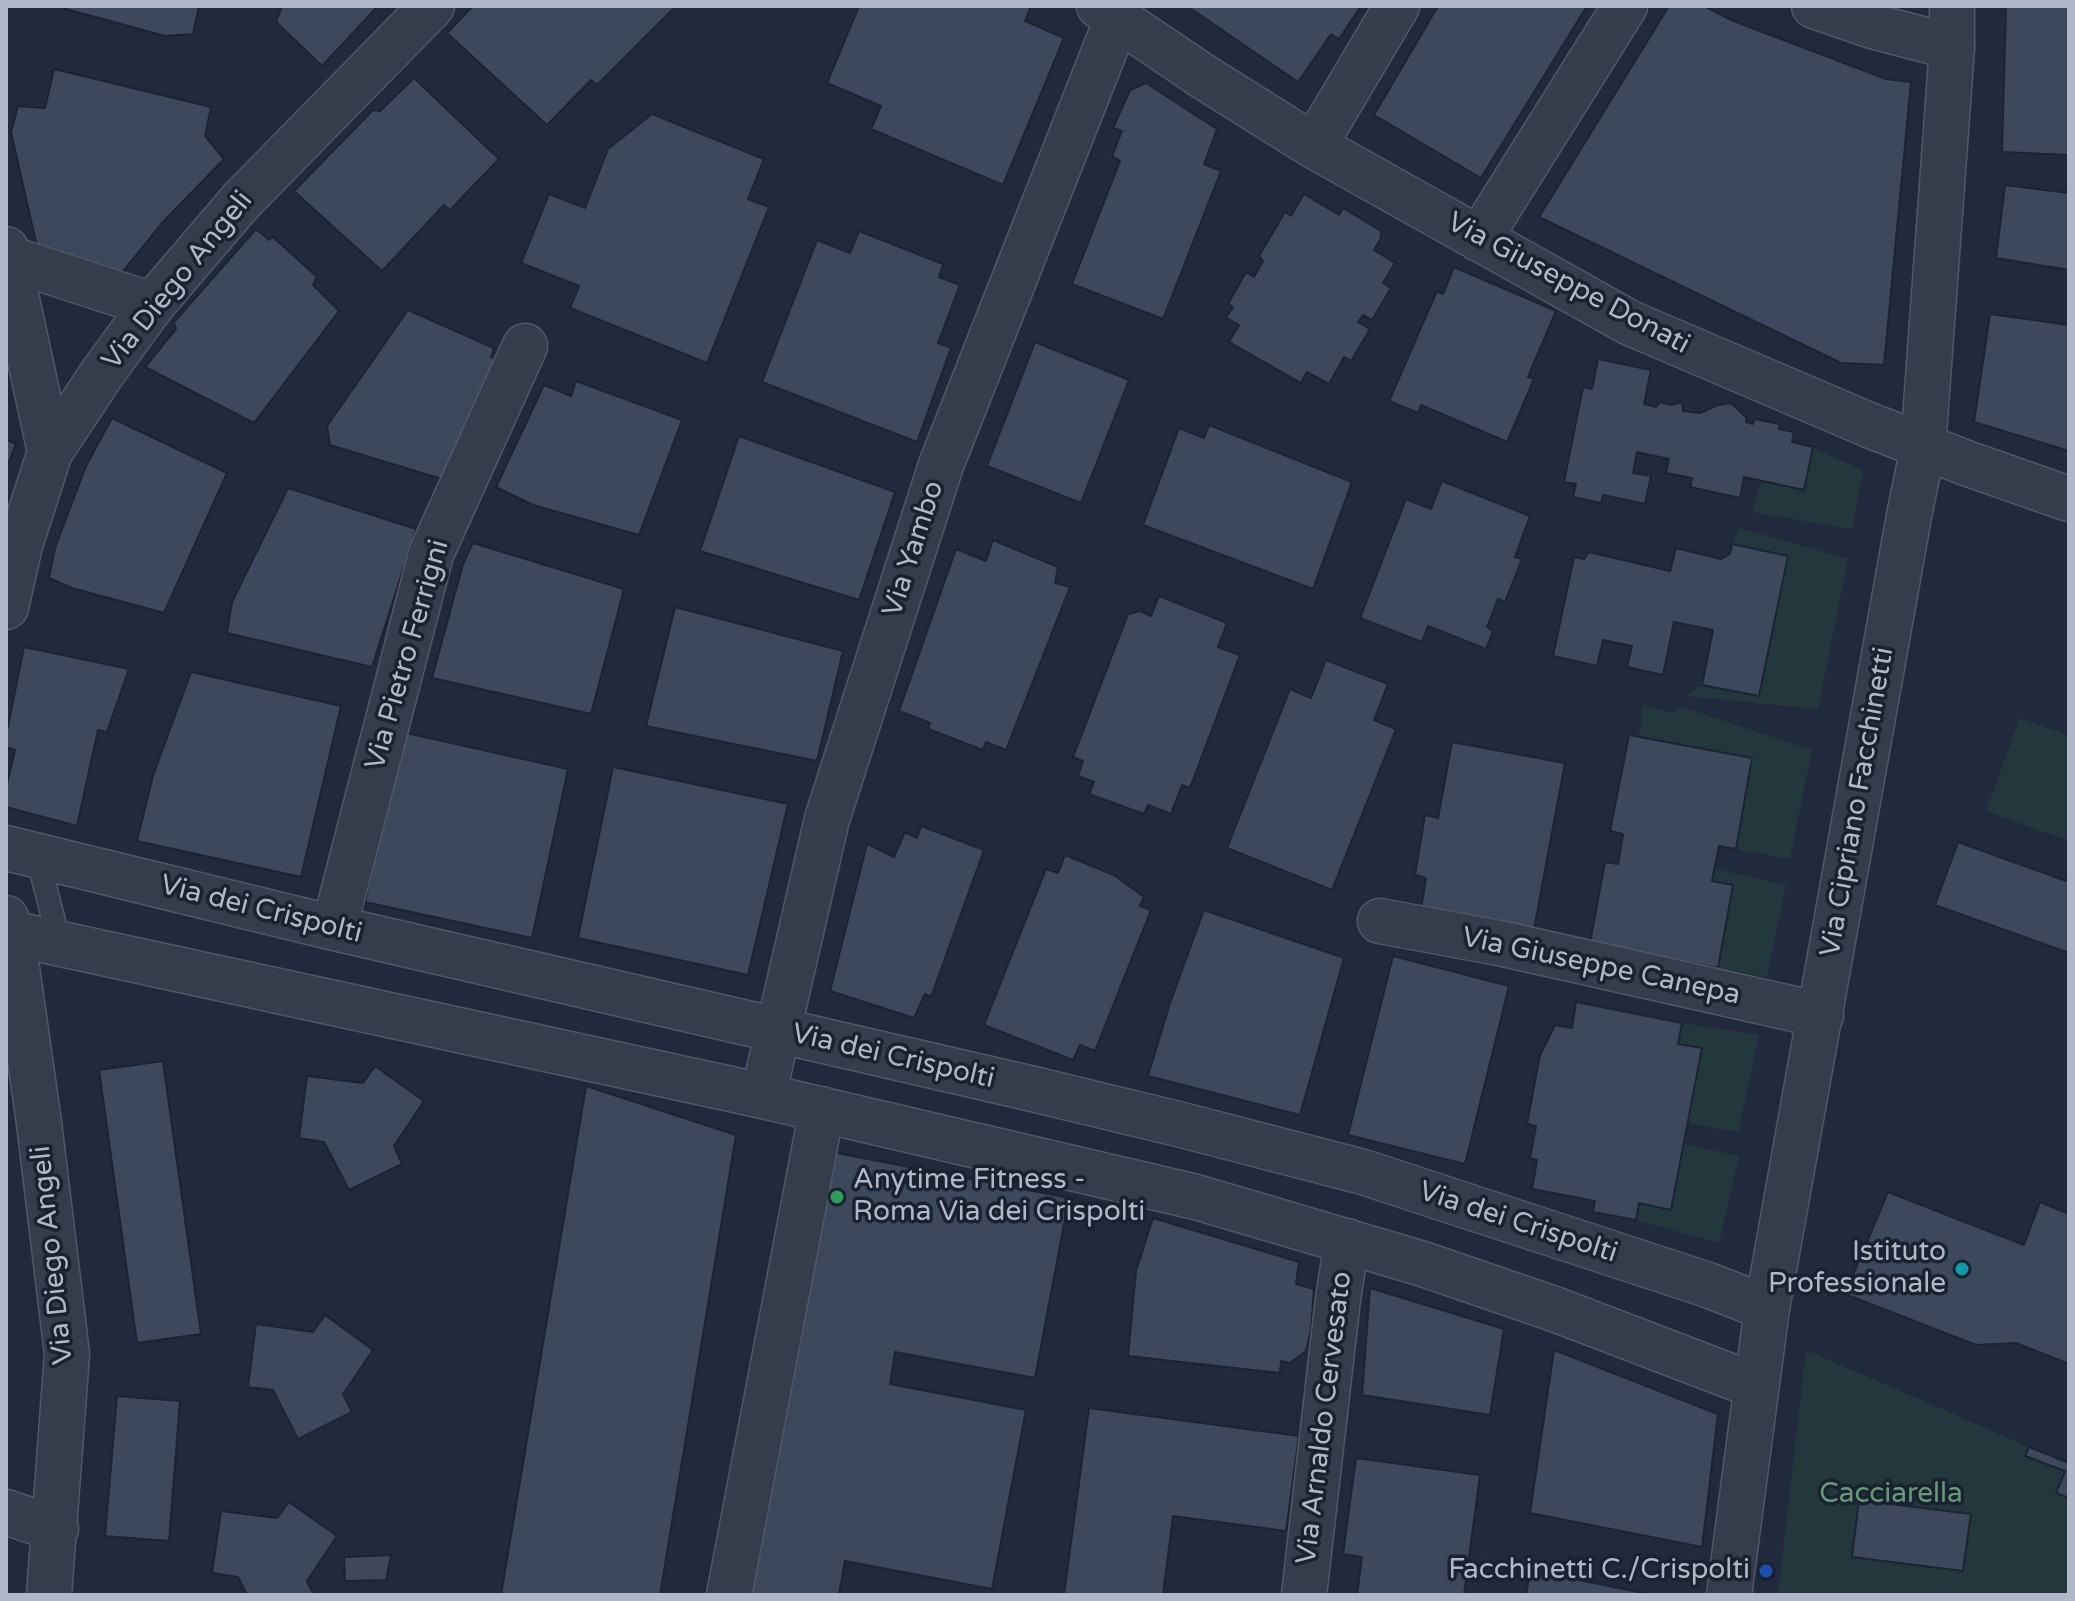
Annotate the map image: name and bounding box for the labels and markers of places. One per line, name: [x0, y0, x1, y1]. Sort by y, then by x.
place label: Anytime Fitness - Roma Via dei Crispolti: [853, 1164, 1145, 1230]
marker: Anytime Fitness - Roma Via dei Crispolti: [828, 1188, 846, 1206]
place label: Istituto Professionale: [1768, 1236, 1946, 1302]
marker: Istituto Professionale: [1953, 1260, 1971, 1278]
place label: Facchinetti C./Crispolti: [1448, 1554, 1750, 1588]
marker: Facchinetti C./Crispolti: [1757, 1562, 1775, 1580]

